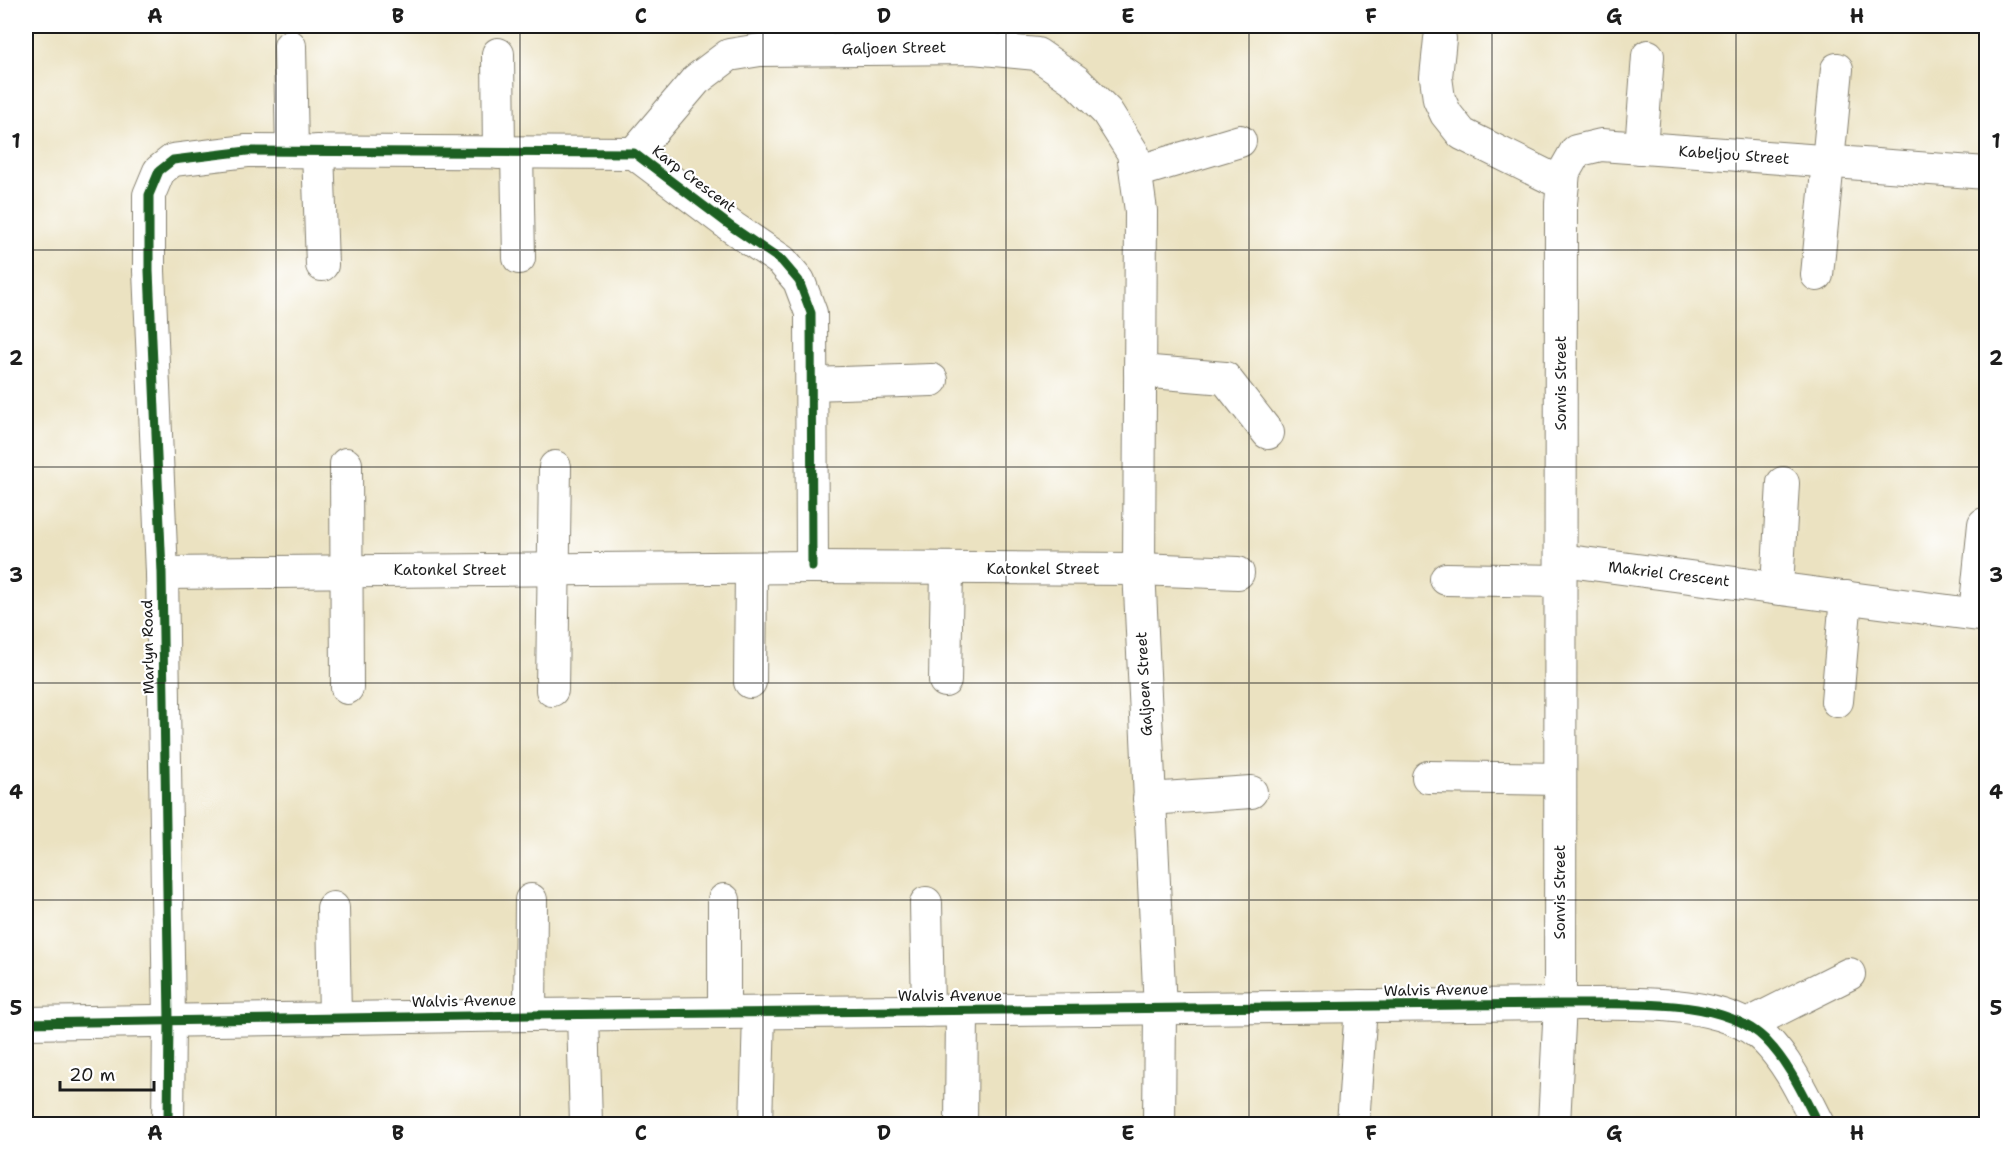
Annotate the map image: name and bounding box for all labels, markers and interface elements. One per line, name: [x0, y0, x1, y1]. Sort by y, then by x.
text: A: [147, 3, 163, 29]
text: B: [392, 3, 404, 29]
text: C: [635, 3, 647, 29]
text: D: [877, 3, 891, 29]
text: E: [1121, 3, 1135, 29]
text: F: [1365, 3, 1377, 29]
text: G: [1606, 3, 1622, 29]
text: H: [1850, 3, 1864, 29]
street label: Galjoen Street: [841, 37, 947, 59]
text: 1: [11, 128, 21, 154]
text: 1: [1991, 128, 2001, 154]
street label: Karp Crescent: [648, 141, 740, 217]
street label: Kabeljou Street: [1678, 141, 1790, 169]
street label: Sonvis Street: [1551, 336, 1571, 430]
text: 2: [9, 345, 23, 371]
text: 2: [1989, 345, 2003, 371]
street label: Makriel Crescent: [1607, 557, 1731, 591]
street label: Katonkel Street: [987, 559, 1099, 579]
street label: Katonkel Street: [394, 560, 506, 580]
text: 3: [9, 562, 23, 588]
text: 3: [1989, 562, 2003, 588]
street label: Marlyn Road: [137, 599, 159, 695]
street label: Galjoen Street: [1131, 631, 1157, 737]
text: 4: [9, 779, 23, 805]
text: 4: [1989, 779, 2003, 805]
street label: Sonvis Street: [1550, 845, 1570, 939]
street label: Walvis Avenue: [1383, 979, 1489, 1001]
street label: Walvis Avenue: [898, 986, 1002, 1006]
street label: Walvis Avenue: [411, 990, 517, 1012]
text: 5: [10, 995, 22, 1021]
text: 5: [1990, 995, 2002, 1021]
scale bar: [60, 1054, 154, 1092]
text: 20 m: [69, 1063, 115, 1087]
text: A: [147, 1120, 163, 1146]
text: B: [392, 1120, 404, 1146]
text: C: [635, 1120, 647, 1146]
text: D: [877, 1120, 891, 1146]
text: E: [1121, 1120, 1135, 1146]
text: F: [1365, 1120, 1377, 1146]
text: G: [1606, 1120, 1622, 1146]
text: H: [1850, 1120, 1864, 1146]

